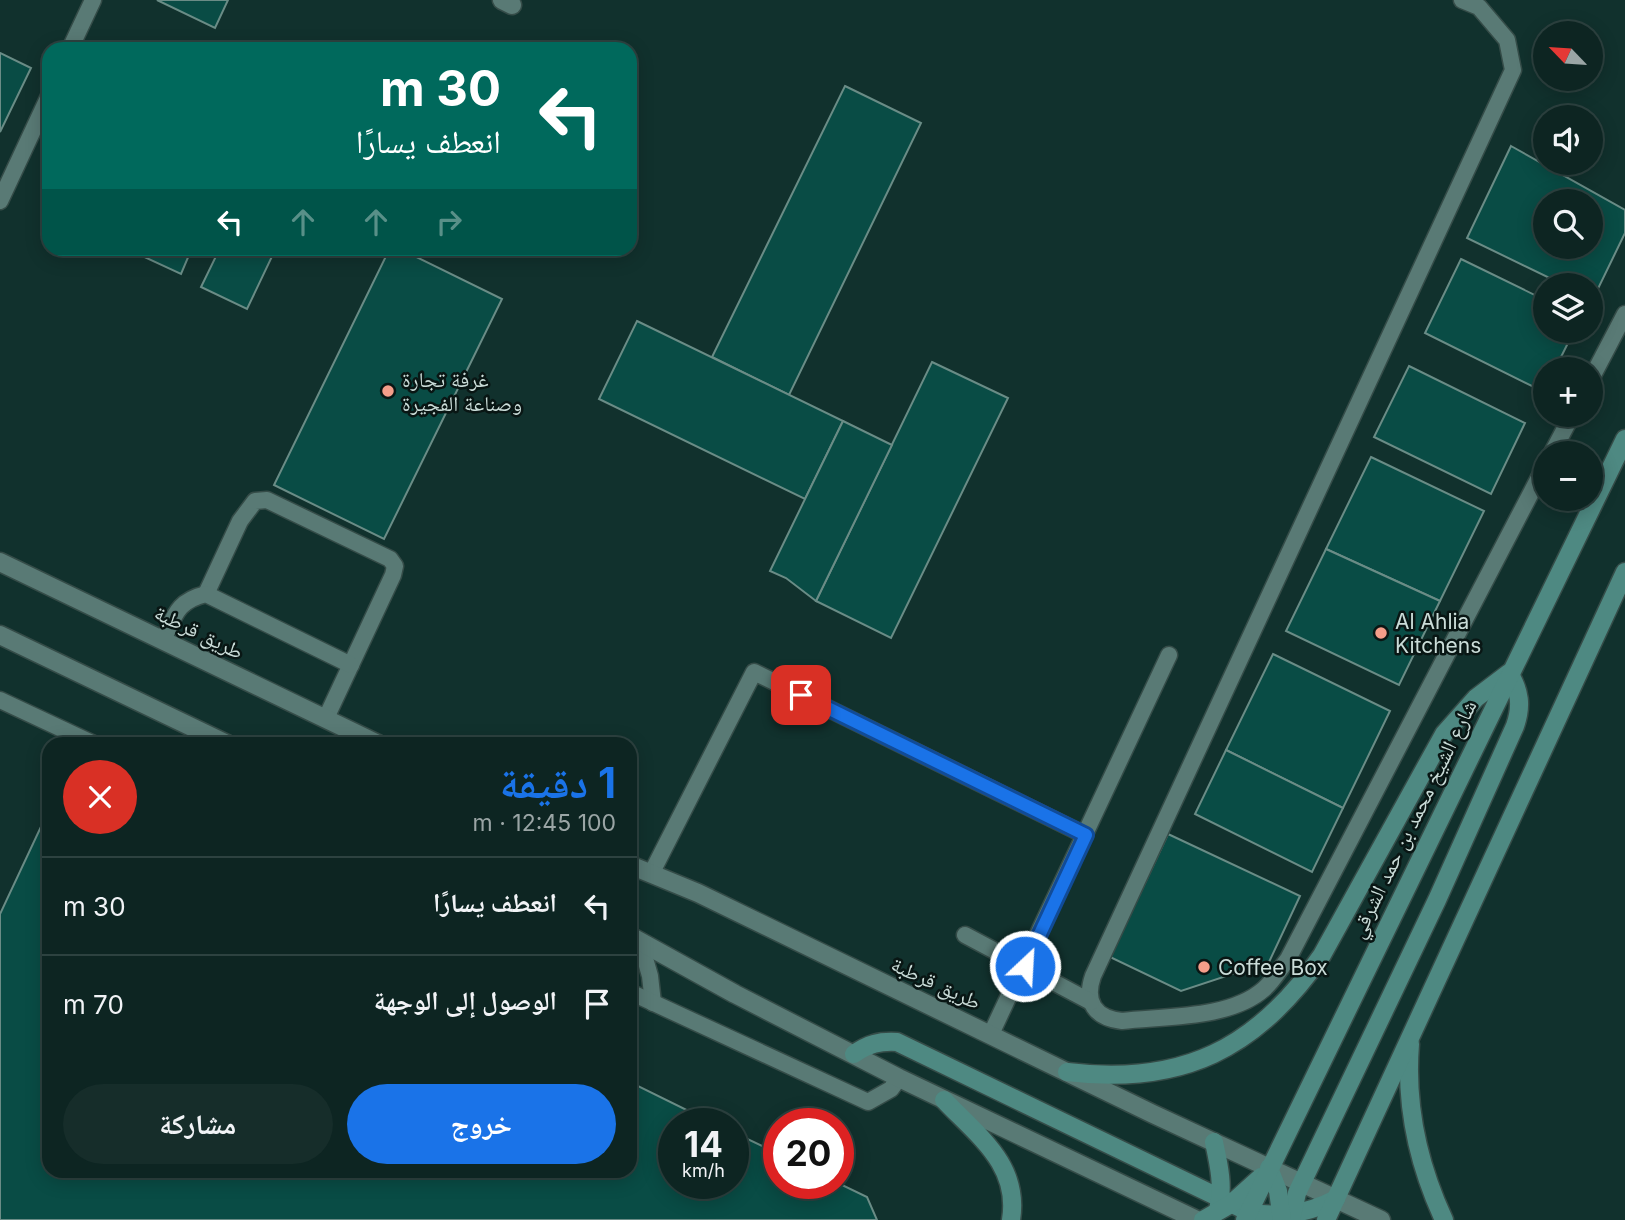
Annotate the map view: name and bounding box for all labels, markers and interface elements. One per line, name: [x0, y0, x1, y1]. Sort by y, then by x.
north arrow: [1533, 21, 1603, 91]
map controls: [1533, 21, 1603, 511]
text: 30 m: [380, 59, 501, 118]
icon: left: [525, 70, 616, 161]
button: sound: [1533, 105, 1603, 175]
text: انعطف يسارًا: [356, 122, 501, 161]
button: search: [1533, 189, 1603, 259]
icon: left: [211, 203, 249, 241]
icon: ahead: [284, 203, 322, 241]
icon: ahead: [357, 203, 395, 241]
icon: right: [430, 203, 468, 241]
button: layers: [1533, 273, 1603, 343]
button: +: [1533, 357, 1603, 427]
place label: غرفة تجارة وصناعة الفجيرة: [402, 367, 522, 416]
marker: غرفة تجارة وصناعة الفجيرة: [380, 383, 396, 399]
button: −: [1533, 441, 1603, 511]
street label: طريق قرطبة: [150, 600, 248, 665]
place label: Al Ahlia Kitchens: [1395, 609, 1481, 658]
marker: Al Ahlia Kitchens: [1373, 625, 1389, 641]
pin: [771, 665, 831, 725]
icon: arrive: [782, 676, 820, 714]
street label: شارع الشيخ محمد بن حمد الشرقي: [1344, 696, 1485, 944]
text: 1 دقيقة: [500, 757, 616, 808]
button: close: [63, 760, 137, 834]
text: 100 m · 12:45: [473, 809, 616, 837]
text: انعطف يسارًا: [433, 887, 557, 918]
icon: left: [578, 887, 616, 925]
text: 30 m: [63, 891, 126, 922]
position arrow: [988, 929, 1062, 1003]
street label: طريق قرطبة: [887, 951, 985, 1015]
place label: Coffee Box: [1218, 955, 1328, 980]
marker: Coffee Box: [1196, 959, 1212, 975]
text: الوصول إلى الوجهة: [374, 985, 557, 1016]
icon: arrive: [578, 985, 616, 1023]
text: 70 m: [63, 989, 124, 1020]
button: مشاركة: [63, 1084, 333, 1164]
button: خروج: [347, 1084, 616, 1164]
speed limit sign: 20: [763, 1108, 854, 1199]
text: 14: [684, 1123, 723, 1165]
text: km/h: [682, 1160, 725, 1181]

